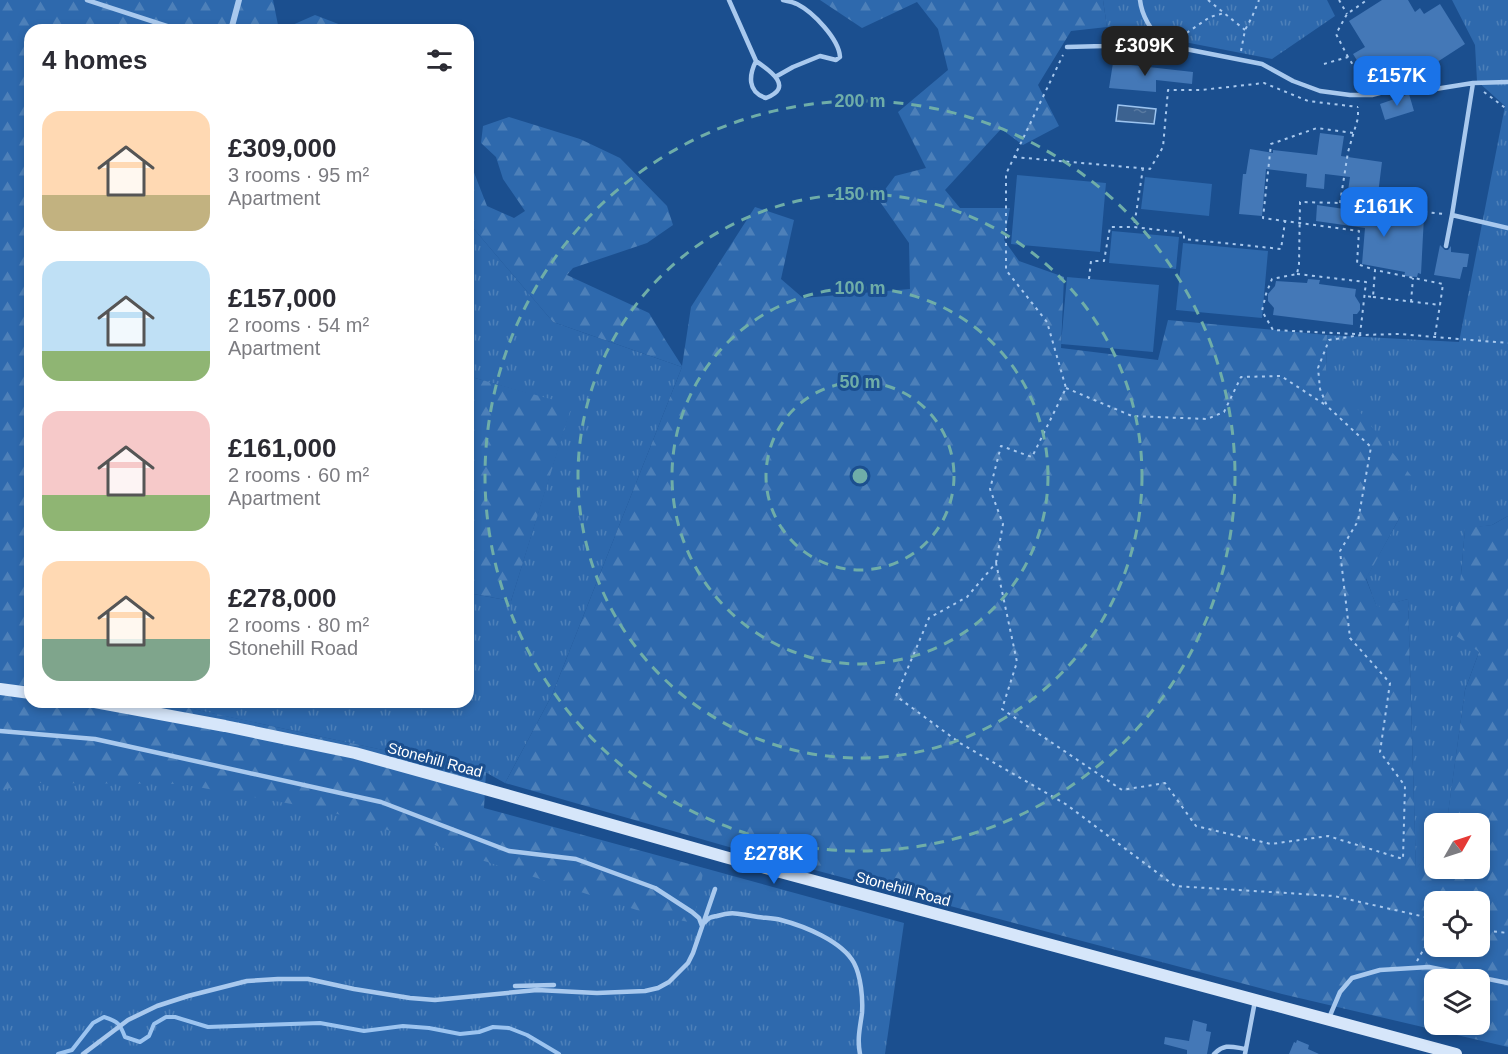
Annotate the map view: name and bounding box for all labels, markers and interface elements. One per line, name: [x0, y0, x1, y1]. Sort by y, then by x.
pin: £309K: [1103, 26, 1187, 77]
text: £309K: [1116, 34, 1174, 56]
icon: filters: [423, 44, 456, 77]
text: 4 homes: [42, 45, 148, 75]
pin: £157K: [1355, 56, 1439, 107]
text: £157K: [1368, 64, 1426, 86]
text: 200 m: [834, 91, 886, 111]
text: £309,000: [228, 133, 336, 163]
icon: home: [90, 135, 162, 207]
text: 3 rooms · 95 m²: [228, 164, 369, 186]
text: 150 m: [834, 184, 886, 204]
text: Apartment: [228, 187, 320, 209]
pin: £161K: [1342, 187, 1426, 238]
text: £161K: [1355, 195, 1413, 217]
text: 100 m: [834, 278, 886, 298]
text: £157,000: [228, 283, 336, 313]
icon: home: [90, 285, 162, 357]
text: 2 rooms · 54 m²: [228, 314, 369, 336]
text: Apartment: [228, 337, 320, 359]
text: 50 m: [839, 372, 881, 392]
text: £161,000: [228, 433, 336, 463]
icon: home: [90, 435, 162, 507]
text: 2 rooms · 60 m²: [228, 464, 369, 486]
centre of rings: [850, 466, 870, 486]
text: Apartment: [228, 487, 320, 509]
text: £278,000: [228, 583, 336, 613]
icon: home: [90, 585, 162, 657]
text: 2 rooms · 80 m²: [228, 614, 369, 636]
text: Stonehill Road: [228, 637, 358, 659]
street label: Stonehill Road: [386, 739, 484, 780]
north arrow: [1424, 813, 1490, 879]
map controls: [1424, 813, 1490, 1035]
pin: £278K: [732, 834, 816, 885]
text: £278K: [745, 842, 803, 864]
street label: Stonehill Road: [854, 868, 952, 909]
button: locate: [1424, 891, 1490, 957]
button: layers: [1424, 969, 1490, 1035]

